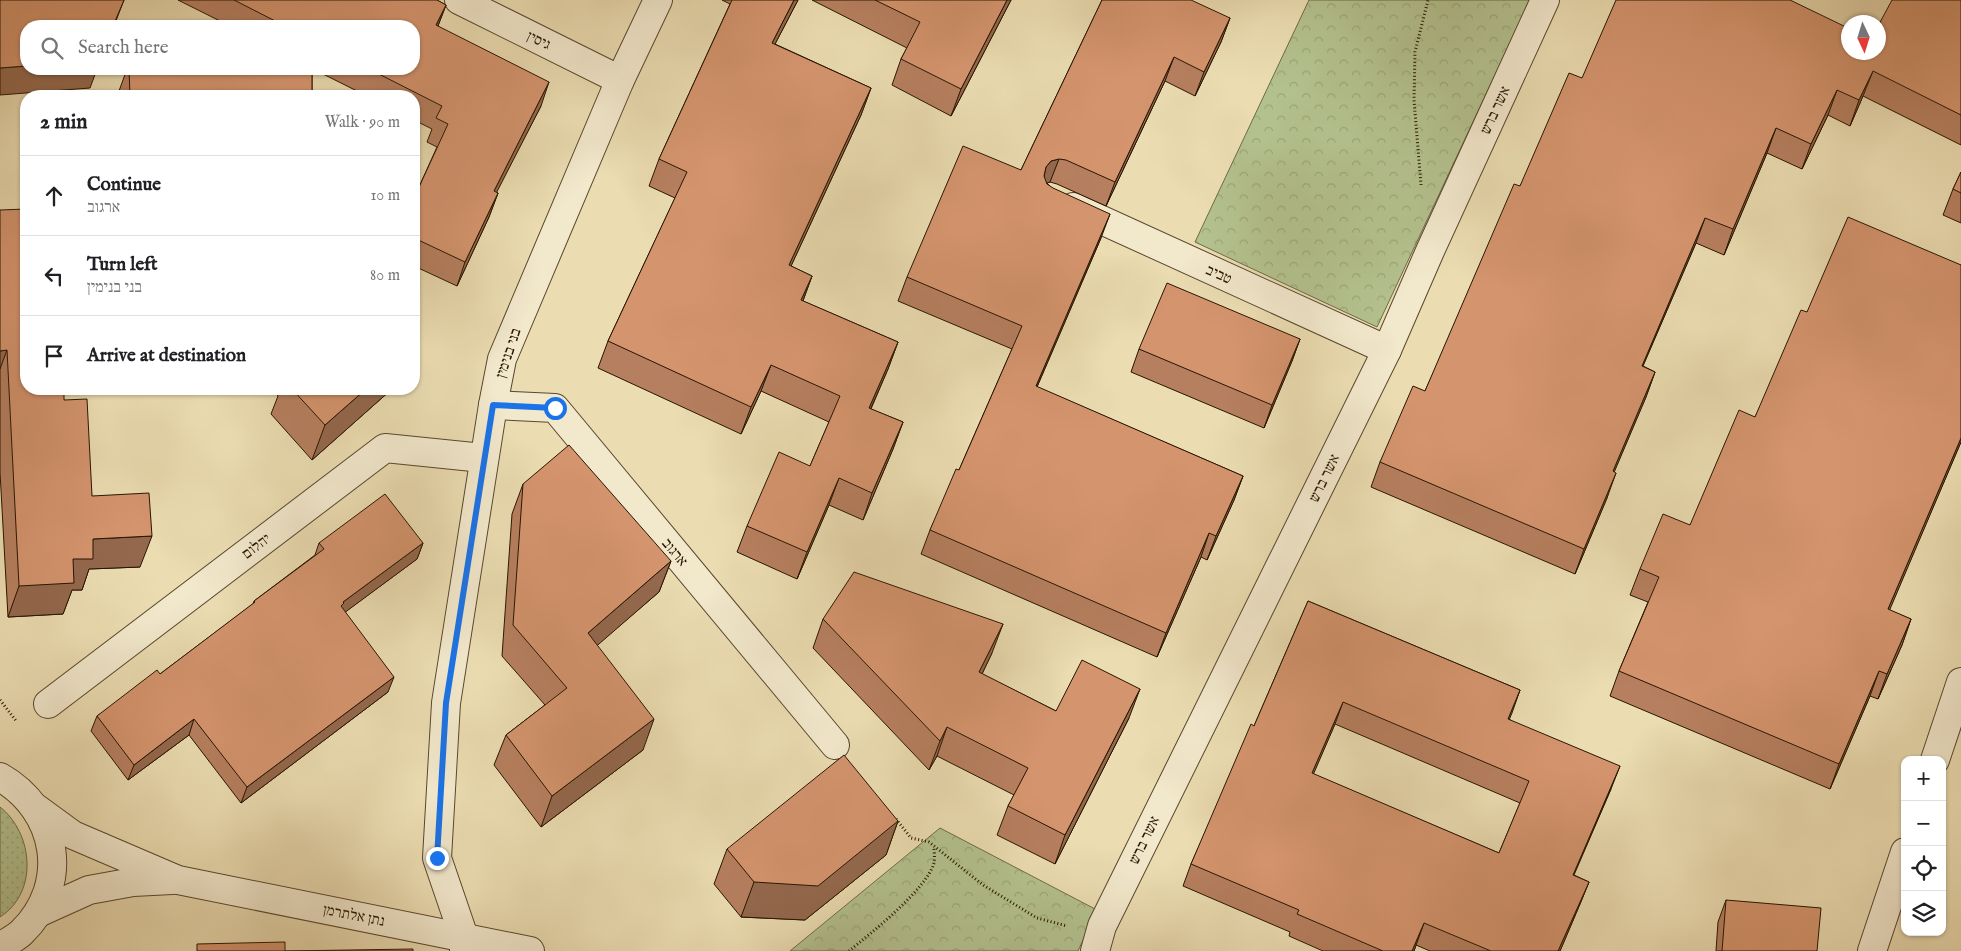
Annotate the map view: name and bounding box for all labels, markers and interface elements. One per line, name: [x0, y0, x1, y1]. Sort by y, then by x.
north arrow: [1841, 15, 1886, 60]
search box: [20, 20, 420, 75]
street label: גיסין: [524, 27, 554, 54]
icon: search: [38, 34, 66, 62]
text: Search here: [78, 36, 169, 60]
street label: אשר ברש: [1476, 83, 1515, 137]
text: 2 min: [40, 109, 87, 136]
text: Walk · 90 m: [325, 113, 400, 133]
text: Continue: [87, 173, 161, 197]
icon: ahead: [40, 182, 68, 210]
text: 10 m: [370, 186, 400, 206]
text: ארגוב: [87, 198, 120, 218]
text: Turn left: [87, 253, 158, 277]
street label: טביב: [1203, 260, 1235, 289]
icon: left: [40, 262, 68, 290]
text: 80 m: [370, 266, 400, 286]
text: בני בנימין: [87, 278, 142, 298]
street label: בני בנימין: [491, 326, 525, 381]
icon: arrive: [40, 342, 68, 370]
text: Arrive at destination: [87, 344, 246, 368]
route start: [544, 397, 567, 420]
street label: אשר ברש: [1305, 451, 1344, 505]
street label: יהלום: [238, 529, 275, 563]
street label: ארגוב: [657, 534, 692, 570]
map controls: [1901, 756, 1946, 936]
button: +: [1901, 756, 1946, 801]
button: −: [1901, 801, 1946, 846]
street label: אשר ברש: [1125, 813, 1164, 867]
button: locate: [1901, 846, 1946, 891]
route end: [426, 847, 449, 870]
button: layers: [1901, 891, 1946, 936]
street label: נתן אלתרמן: [322, 900, 386, 931]

